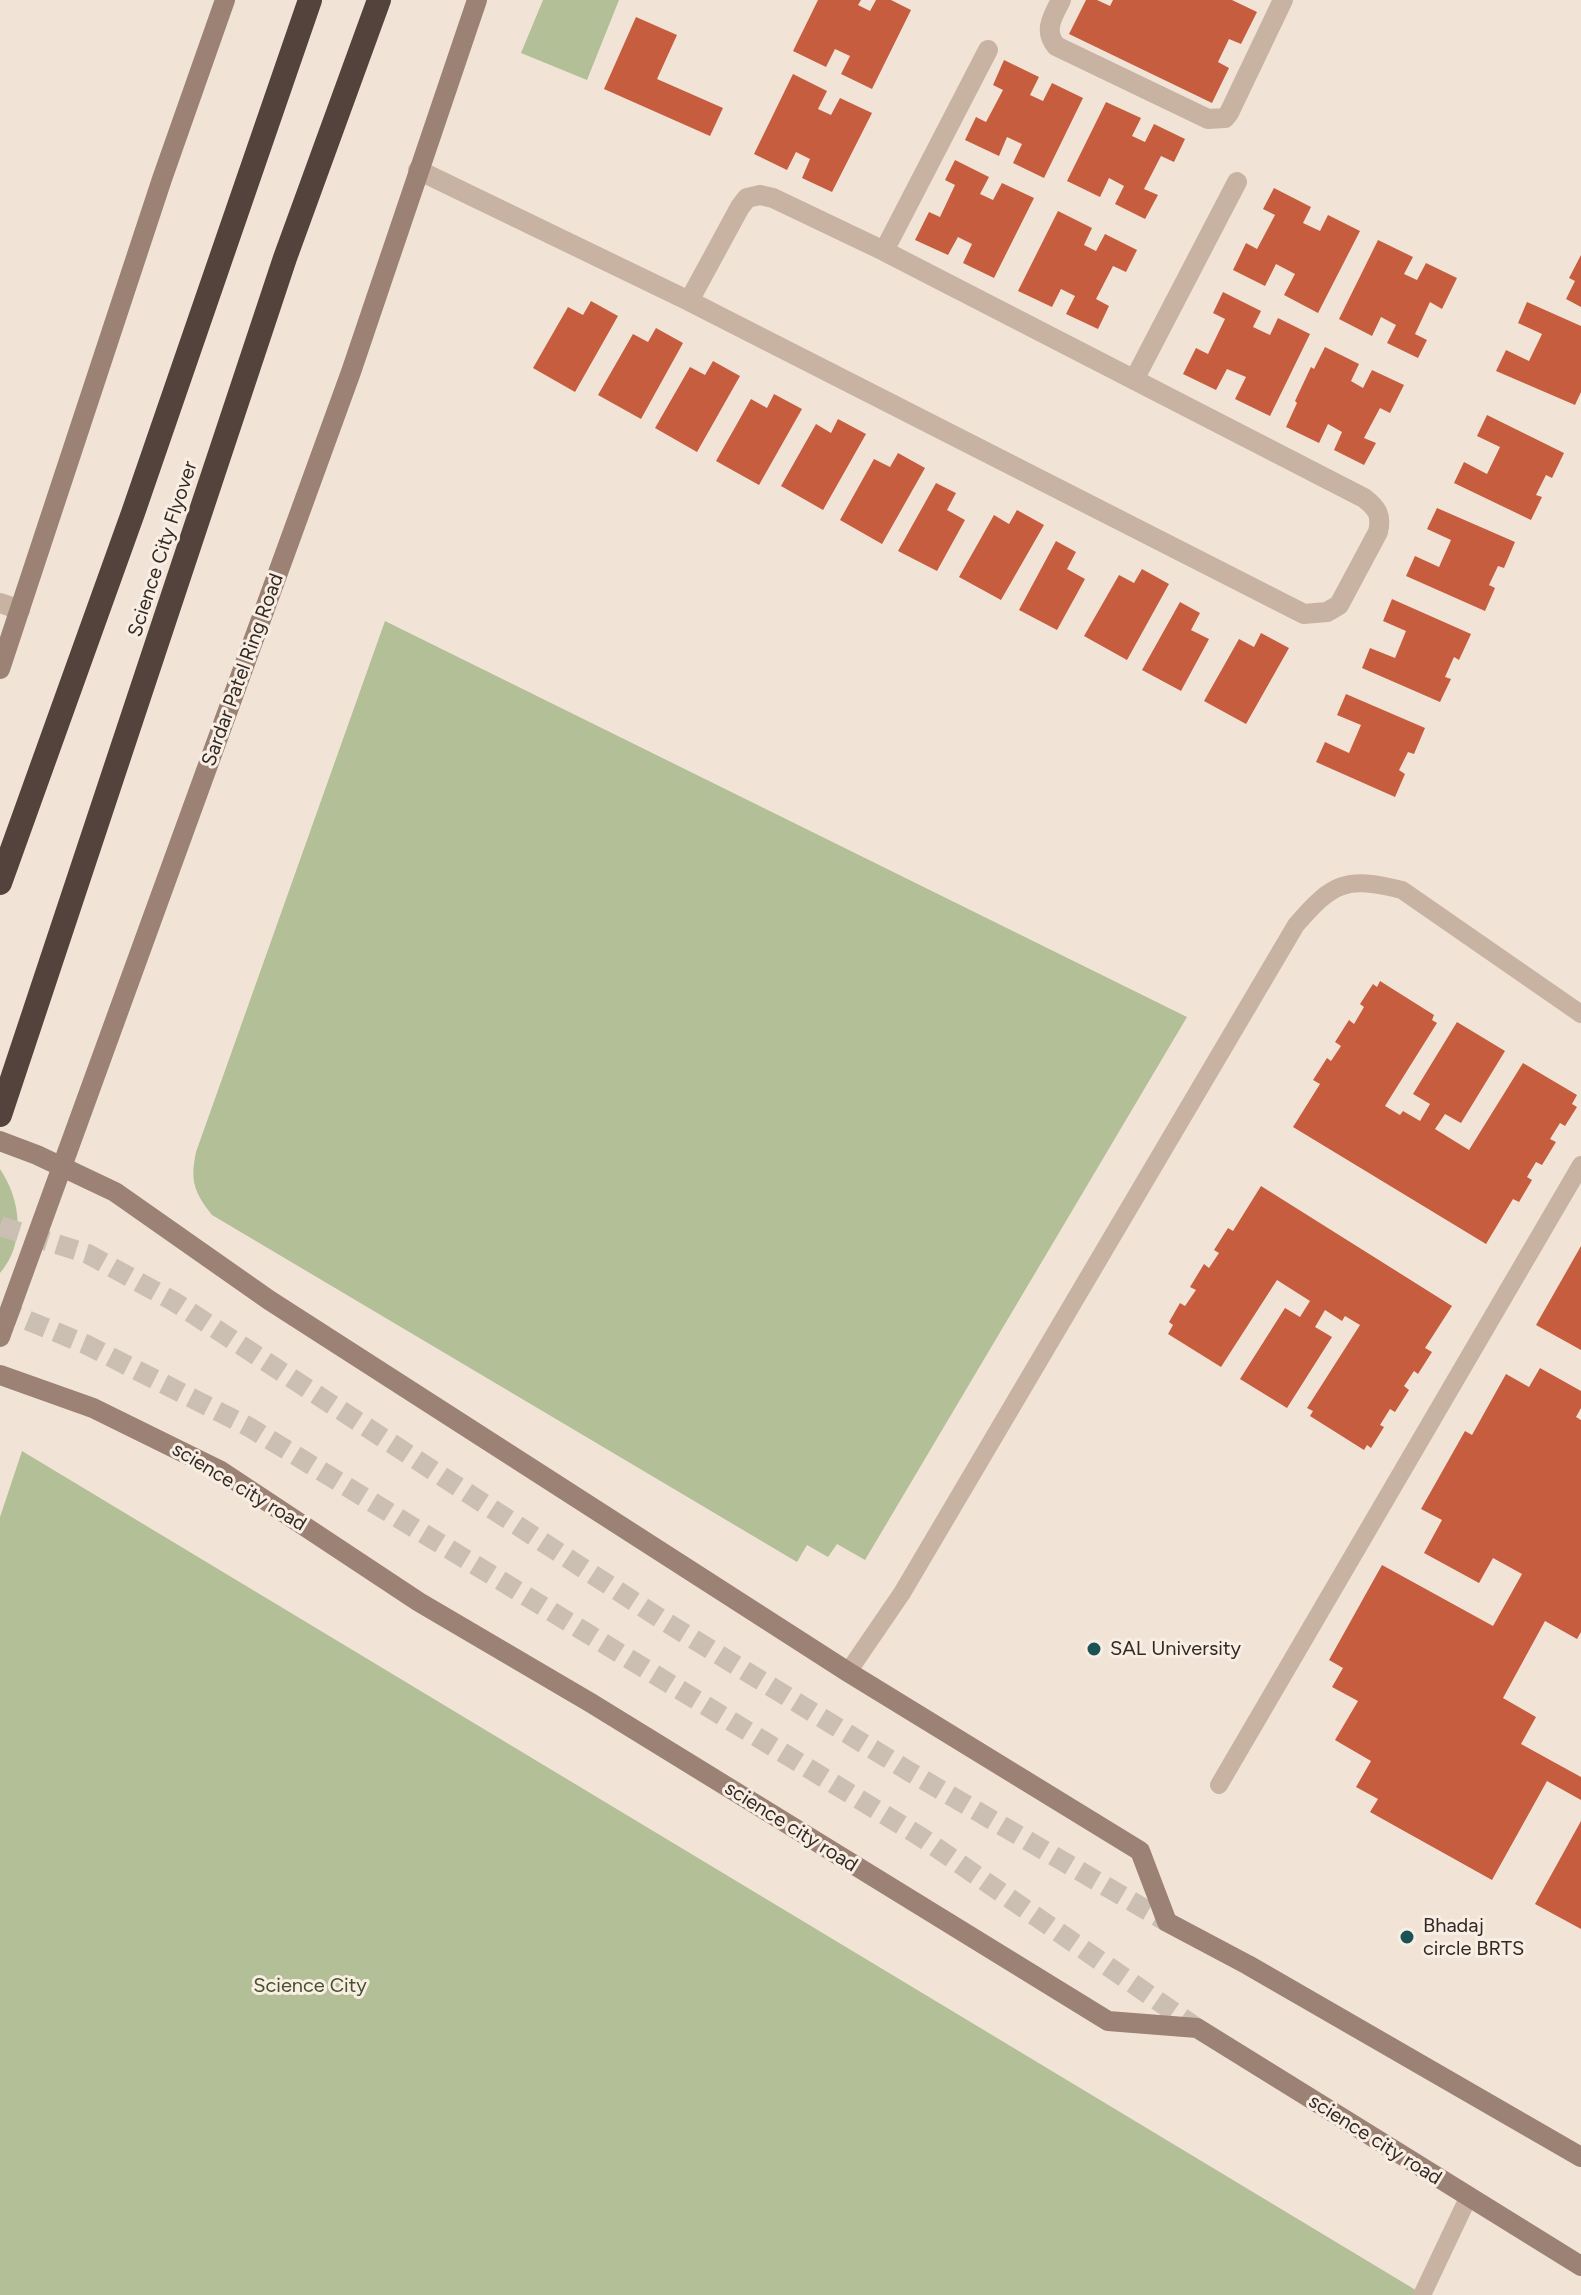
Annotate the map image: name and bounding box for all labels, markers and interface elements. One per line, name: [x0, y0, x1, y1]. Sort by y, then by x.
street label: Science City Flyover: [123, 458, 203, 640]
street label: Sardar Patel Ring Road: [197, 570, 289, 770]
street label: science city road: [168, 1437, 310, 1537]
place label: SAL University: [1110, 1637, 1241, 1661]
marker: SAL University: [1085, 1640, 1103, 1658]
street label: science city road: [720, 1776, 862, 1878]
place label: Bhadaj circle BRTS: [1423, 1914, 1524, 1961]
marker: Bhadaj circle BRTS: [1398, 1928, 1416, 1946]
park label: Science City: [253, 1974, 367, 1998]
street label: science city road: [1304, 2089, 1446, 2191]

